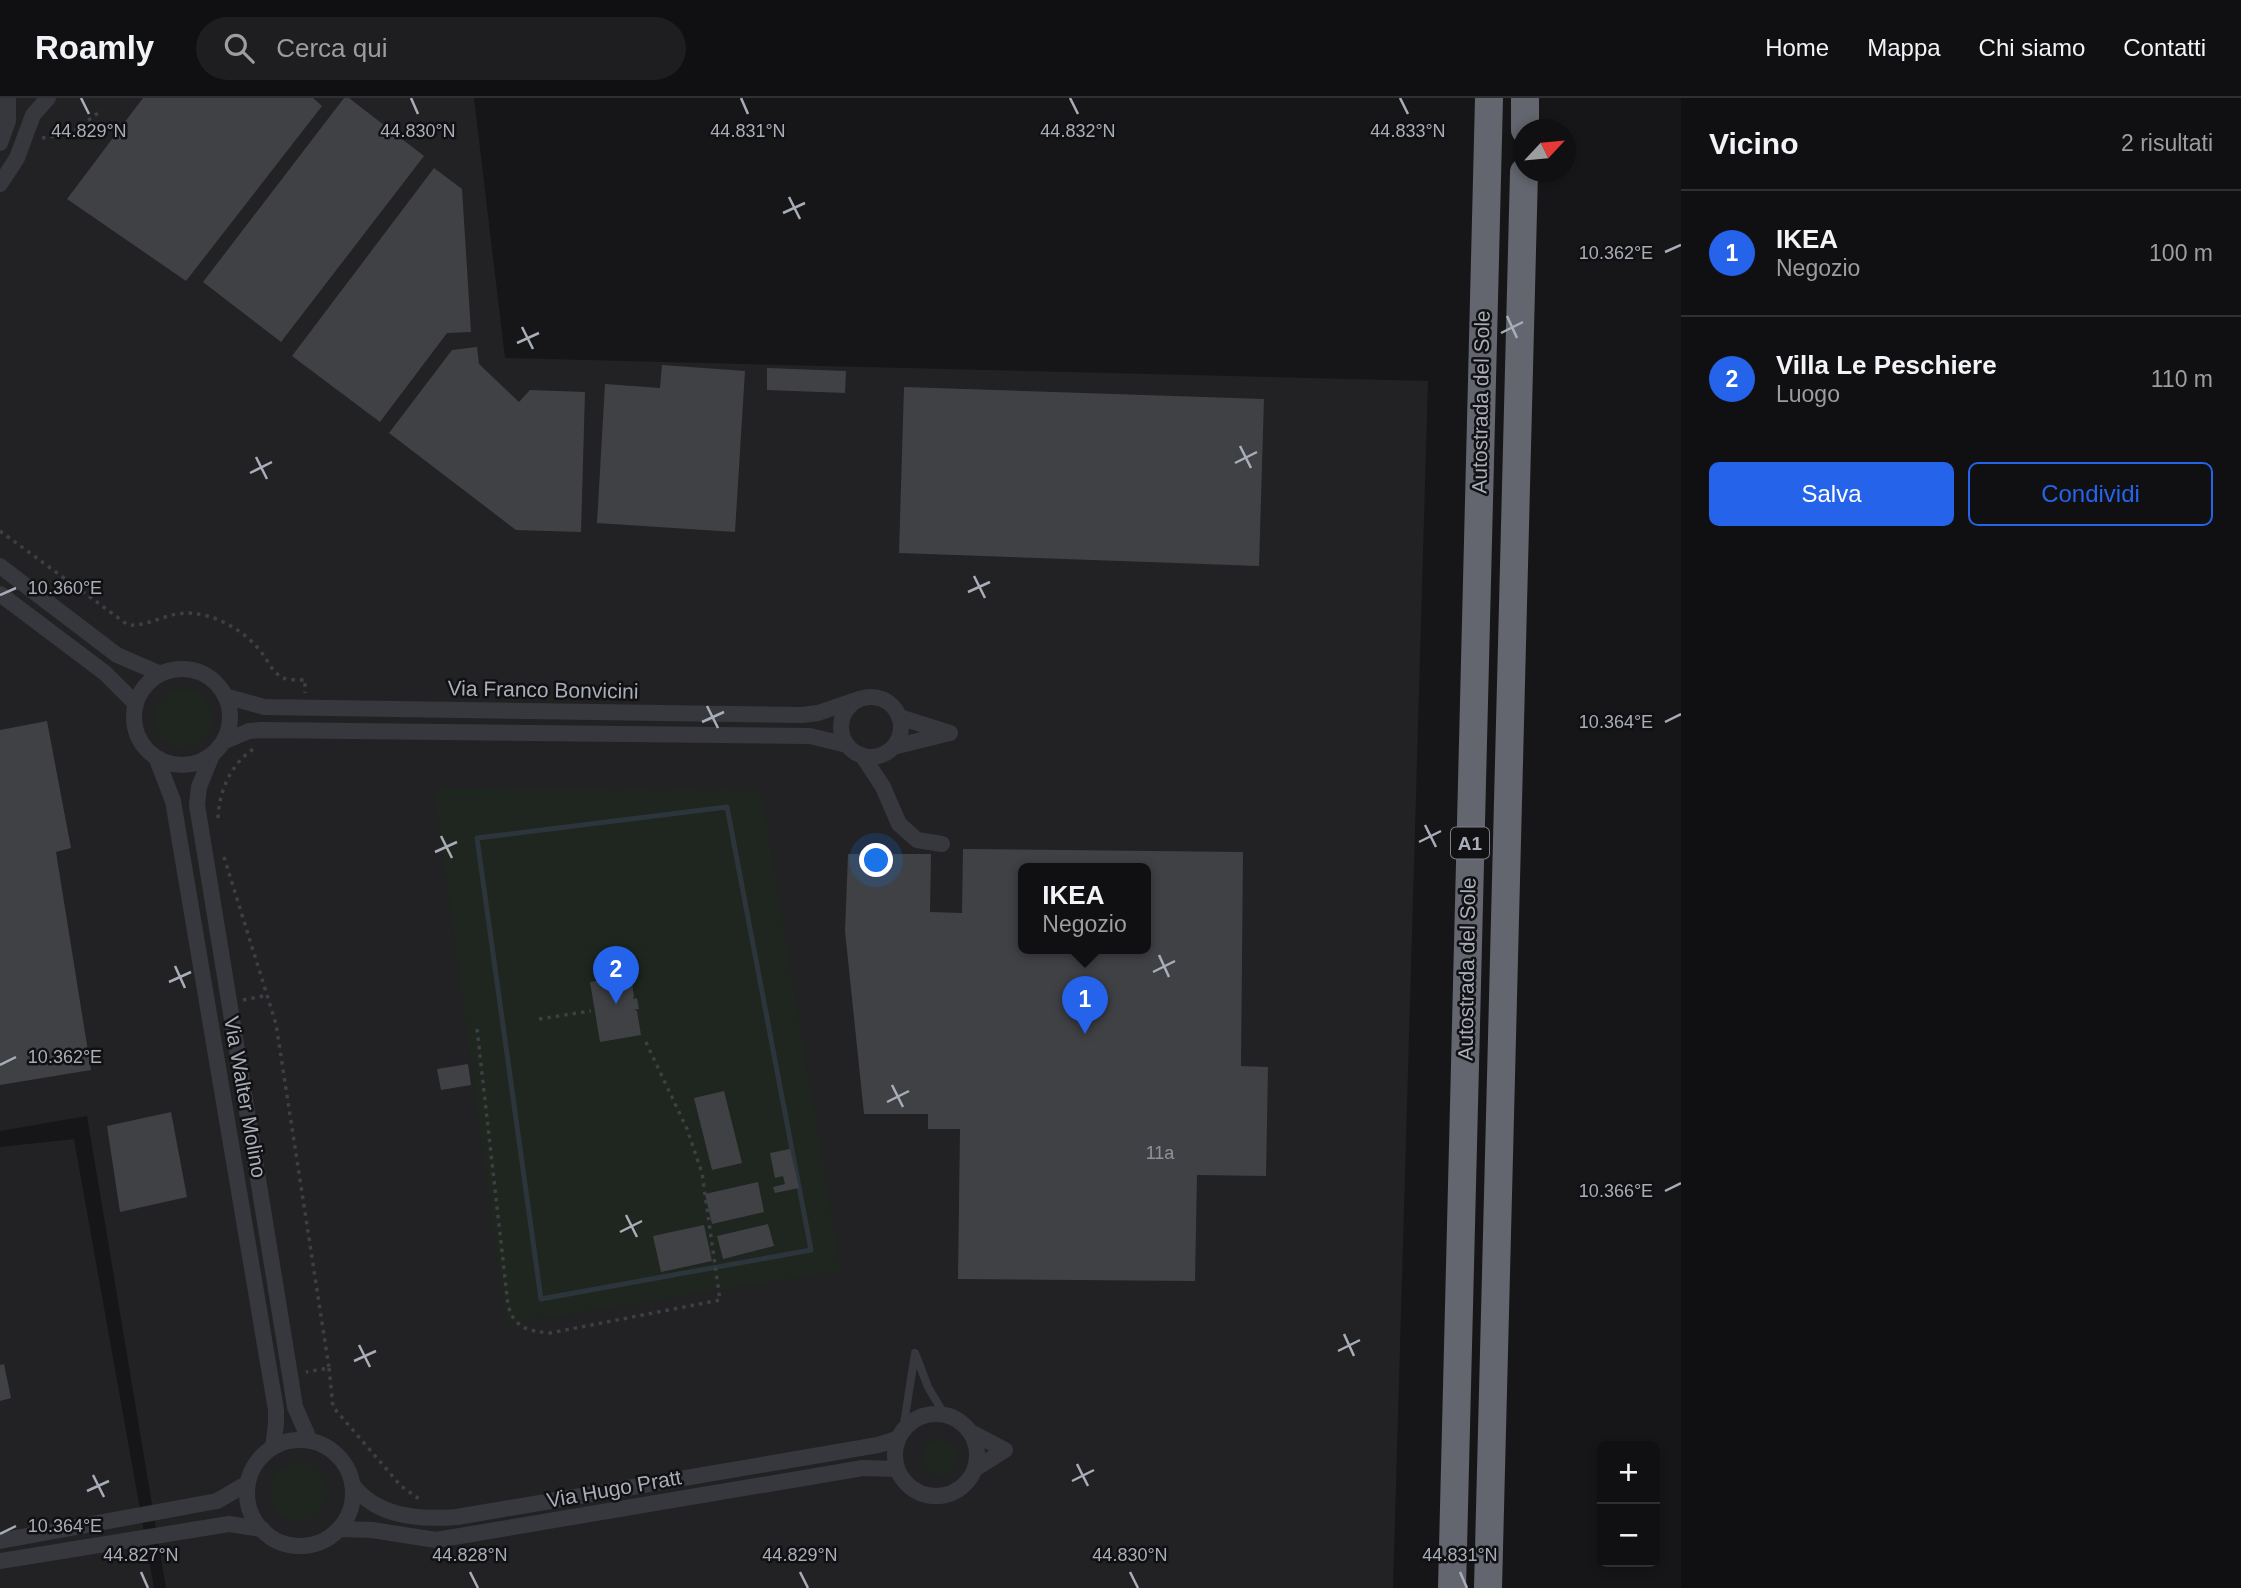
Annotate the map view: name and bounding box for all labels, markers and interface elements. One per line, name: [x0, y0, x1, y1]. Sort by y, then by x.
search box: [196, 17, 686, 80]
text: Roamly: [35, 29, 154, 66]
icon: search: [220, 29, 258, 67]
text: Cerca qui: [276, 33, 388, 63]
text: Home: [1765, 34, 1829, 61]
text: Mappa: [1867, 34, 1941, 61]
text: Chi siamo: [1979, 34, 2085, 61]
text: Contatti: [2123, 34, 2206, 61]
north arrow: [1513, 119, 1576, 182]
text: 44.829°N: [51, 121, 127, 141]
text: 44.830°N: [380, 121, 456, 141]
text: 44.831°N: [710, 121, 786, 141]
text: 44.832°N: [1040, 121, 1116, 141]
text: 44.833°N: [1370, 121, 1446, 141]
text: Vicino: [1709, 127, 1798, 160]
text: 2 risultati: [2121, 130, 2213, 156]
text: IKEA: [1776, 224, 1838, 254]
text: 1: [1726, 240, 1738, 266]
text: 100 m: [2149, 240, 2213, 266]
text: 10.362°E: [1579, 243, 1653, 263]
text: Negozio: [1776, 255, 1860, 281]
street label: Autostrada del Sole: [1467, 310, 1494, 494]
text: Villa Le Peschiere: [1776, 350, 1997, 380]
text: 2: [1726, 366, 1738, 392]
text: 110 m: [2151, 366, 2213, 392]
text: Luogo: [1776, 381, 1840, 407]
button: Salva: [1709, 462, 1954, 526]
button: Condividi: [1968, 462, 2213, 526]
text: 10.360°E: [28, 578, 102, 598]
street label: Via Franco Bonvicini: [447, 676, 639, 703]
text: 10.364°E: [1579, 712, 1653, 732]
road number: A1: [1451, 828, 1489, 858]
your location: [859, 843, 893, 877]
popup: [1018, 863, 1151, 954]
street label: Autostrada del Sole: [1453, 877, 1480, 1061]
text: IKEA: [1042, 880, 1104, 910]
text: Negozio: [1042, 911, 1127, 937]
pin: 2: [593, 946, 639, 1004]
pin: 1: [1062, 976, 1108, 1034]
street label: Via Walter Molino: [220, 1014, 271, 1179]
text: 10.362°E: [28, 1047, 102, 1067]
house number: 11a: [1146, 1143, 1175, 1163]
text: 10.366°E: [1579, 1181, 1653, 1201]
map controls: [1597, 1441, 1660, 1567]
button: +: [1597, 1441, 1660, 1504]
street label: Via Hugo Pratt: [545, 1465, 683, 1512]
button: −: [1597, 1504, 1660, 1567]
text: 10.364°E: [28, 1516, 102, 1536]
text: 44.827°N: [103, 1545, 179, 1565]
text: 44.828°N: [432, 1545, 508, 1565]
text: 44.829°N: [762, 1545, 838, 1565]
text: 44.830°N: [1092, 1545, 1168, 1565]
text: 44.831°N: [1422, 1545, 1498, 1565]

